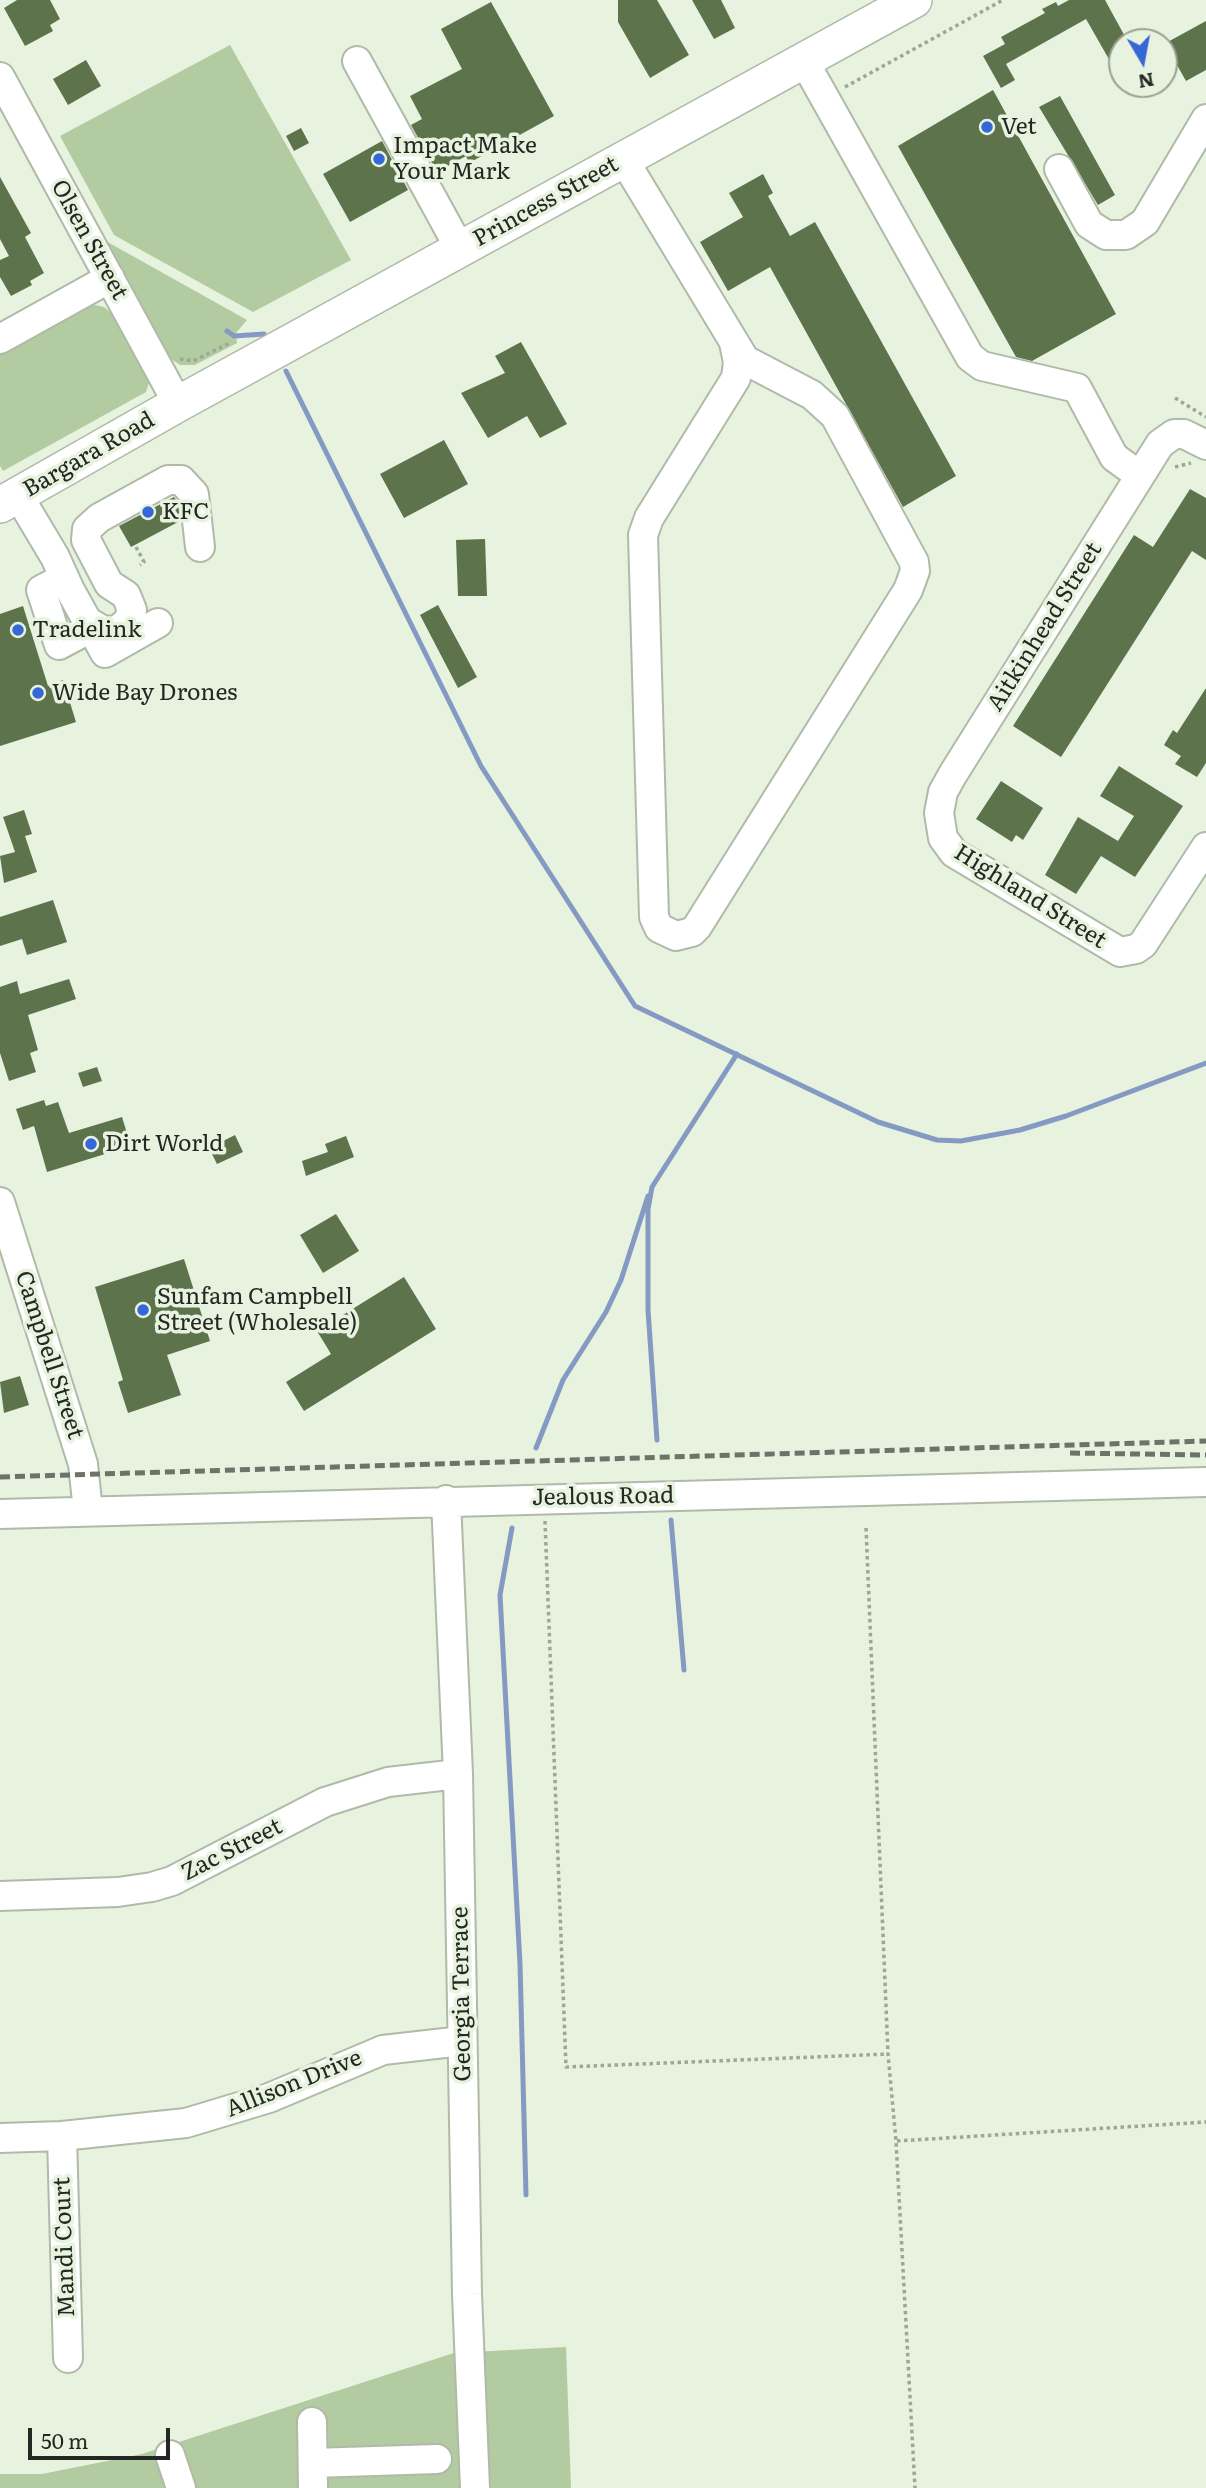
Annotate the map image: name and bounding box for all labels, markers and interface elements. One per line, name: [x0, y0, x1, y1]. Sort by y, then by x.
north arrow: [1108, 28, 1178, 98]
text: N: [1136, 67, 1157, 97]
place label: Vet: [1001, 113, 1037, 141]
marker: Vet: [979, 119, 995, 135]
place label: Impact Make Your Mark: [393, 132, 537, 186]
marker: Impact Make Your Mark: [371, 151, 387, 167]
street label: Princess Street: [469, 151, 623, 253]
street label: Olsen Street: [45, 175, 133, 305]
street label: Bargara Road: [19, 406, 159, 504]
place label: KFC: [162, 498, 209, 526]
marker: KFC: [140, 504, 156, 520]
street label: Aitkinhead Street: [982, 537, 1108, 717]
place label: Tradelink: [32, 616, 142, 644]
marker: Tradelink: [10, 622, 26, 638]
place label: Wide Bay Drones: [52, 679, 237, 707]
marker: Wide Bay Drones: [30, 685, 46, 701]
street label: Highland Street: [949, 839, 1111, 955]
place label: Dirt World: [105, 1130, 223, 1158]
marker: Dirt World: [83, 1136, 99, 1152]
street label: Campbell Street: [9, 1268, 89, 1442]
place label: Sunfam Campbell Street (Wholesale): [157, 1283, 357, 1337]
marker: Sunfam Campbell Street (Wholesale): [135, 1302, 151, 1318]
street label: Jealous Road: [532, 1482, 674, 1512]
street label: Zac Street: [177, 1813, 287, 1887]
street label: Georgia Terrace: [447, 1906, 477, 2082]
street label: Allison Drive: [222, 2044, 366, 2124]
street label: Mandi Court: [49, 2176, 81, 2318]
scale bar: [32, 2414, 173, 2458]
text: 50 m: [41, 2424, 88, 2455]

